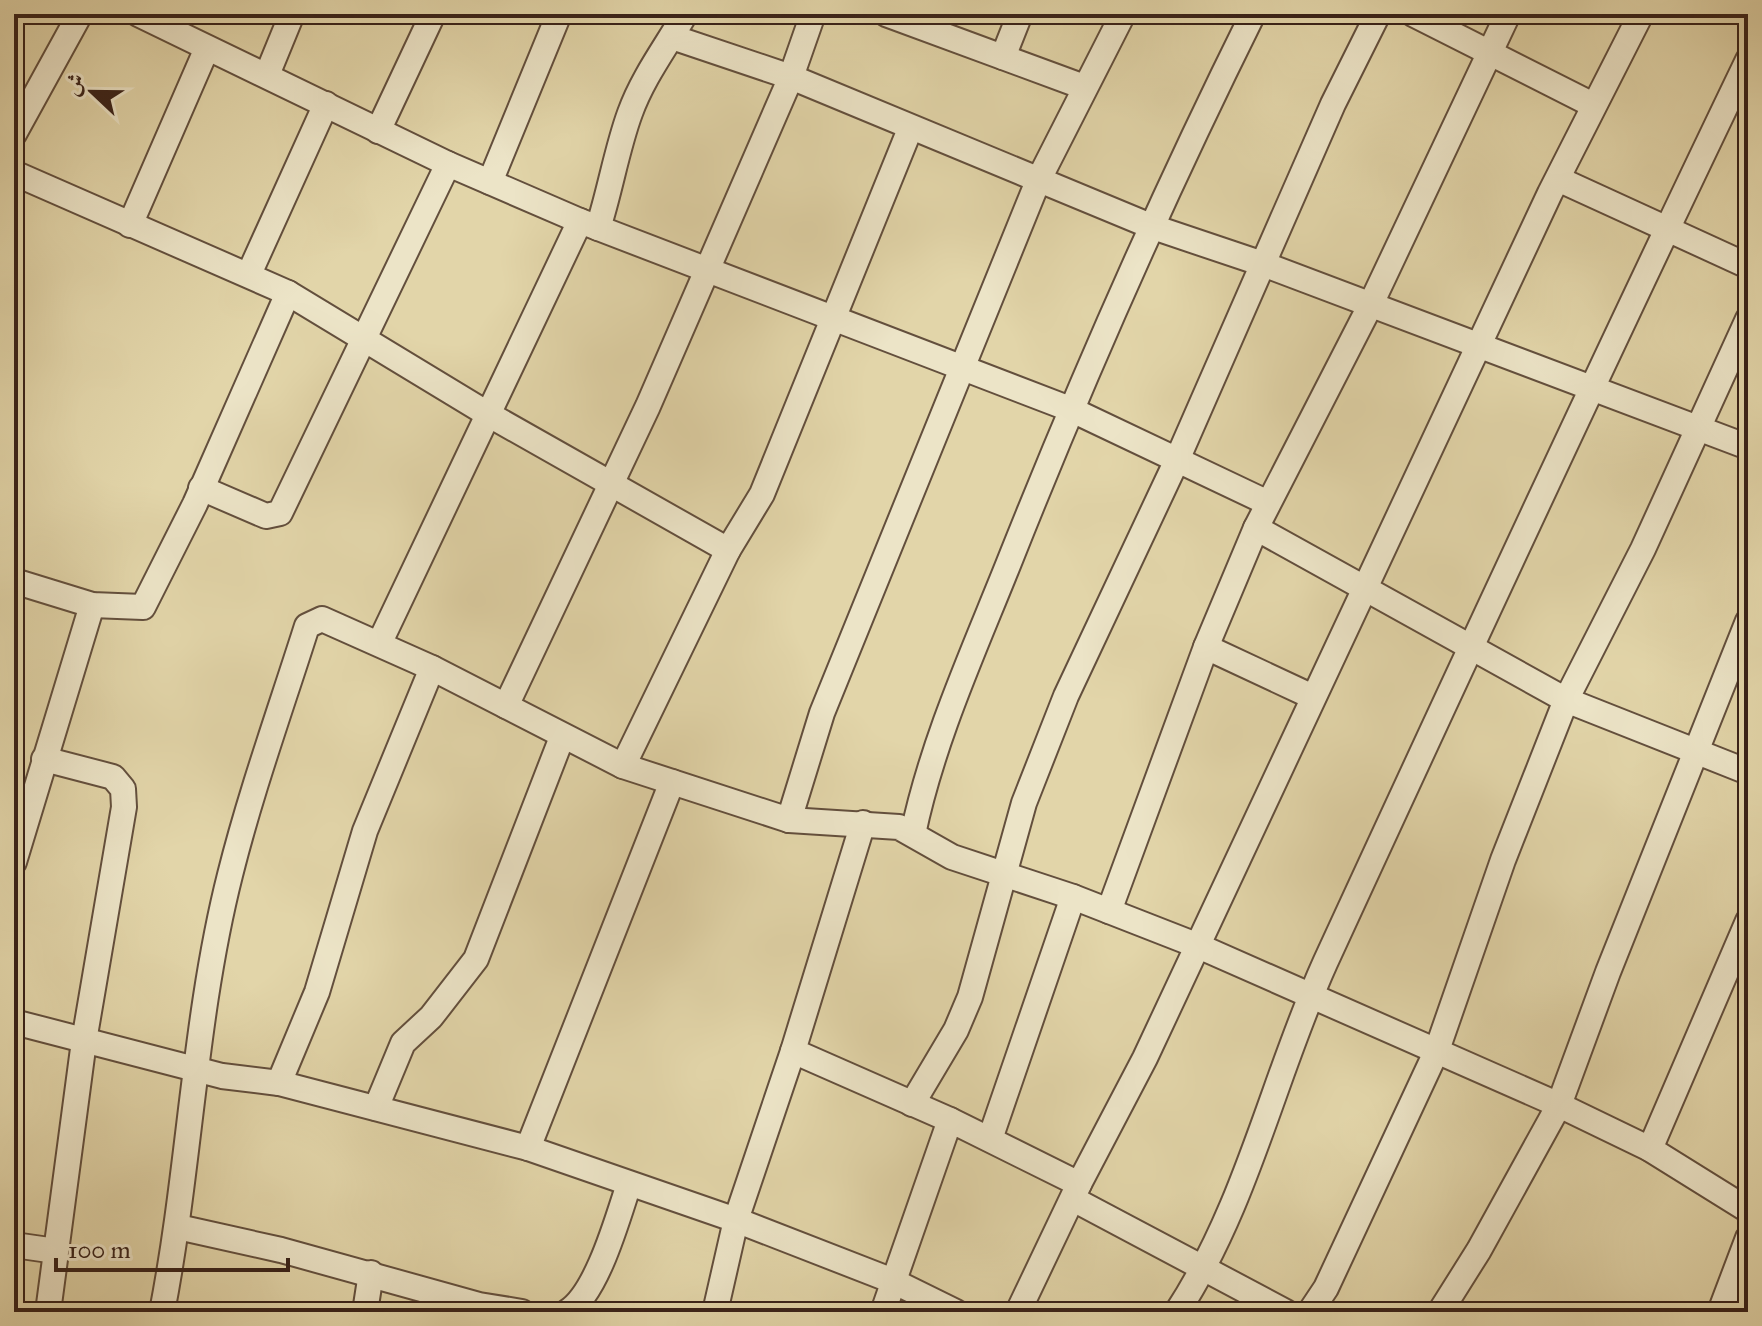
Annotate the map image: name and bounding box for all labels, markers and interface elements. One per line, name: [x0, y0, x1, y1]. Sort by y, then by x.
north arrow: [52, 52, 132, 132]
text: ش: [57, 70, 91, 100]
scale bar: [56, 1222, 288, 1272]
text: 100 m: [68, 1235, 131, 1265]

